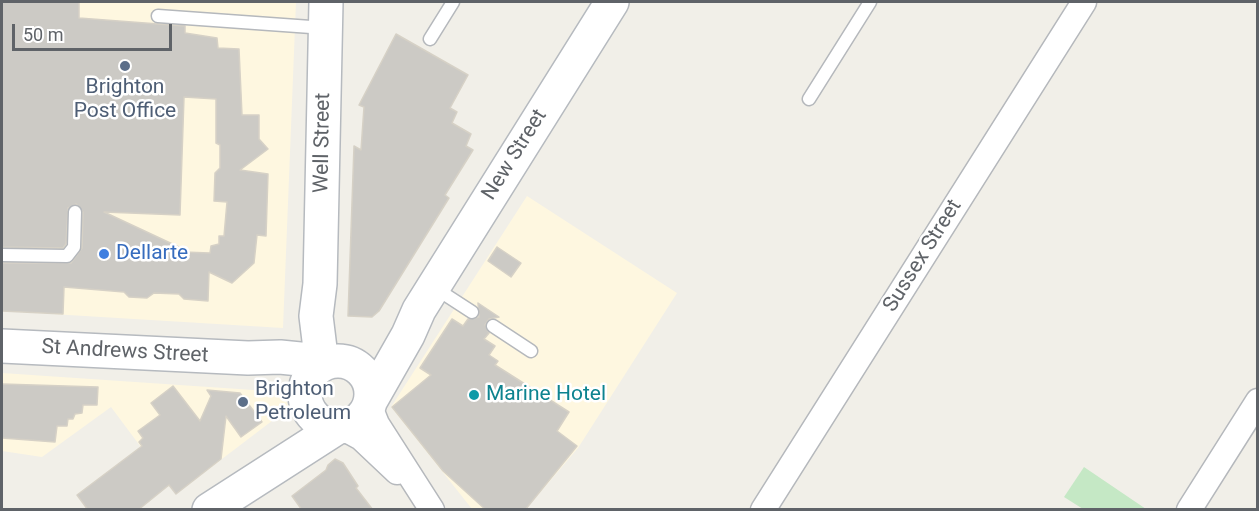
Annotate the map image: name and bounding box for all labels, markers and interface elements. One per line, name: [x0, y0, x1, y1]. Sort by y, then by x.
scale bar: [15, 12, 176, 50]
text: 50 m: [23, 24, 63, 45]
marker: Brighton Post Office: [118, 59, 132, 73]
place label: Brighton Post Office: [74, 75, 176, 125]
street label: Well Street: [310, 93, 336, 193]
street label: New Street: [477, 105, 553, 205]
street label: Sussex Street: [878, 195, 968, 317]
place label: Dellarte: [116, 241, 188, 267]
marker: Dellarte: [97, 247, 111, 261]
street label: St Andrews Street: [41, 335, 209, 369]
place label: Brighton Petroleum: [255, 377, 351, 427]
place label: Marine Hotel: [486, 382, 606, 408]
marker: Marine Hotel: [467, 388, 481, 402]
marker: Brighton Petroleum: [236, 395, 250, 409]

